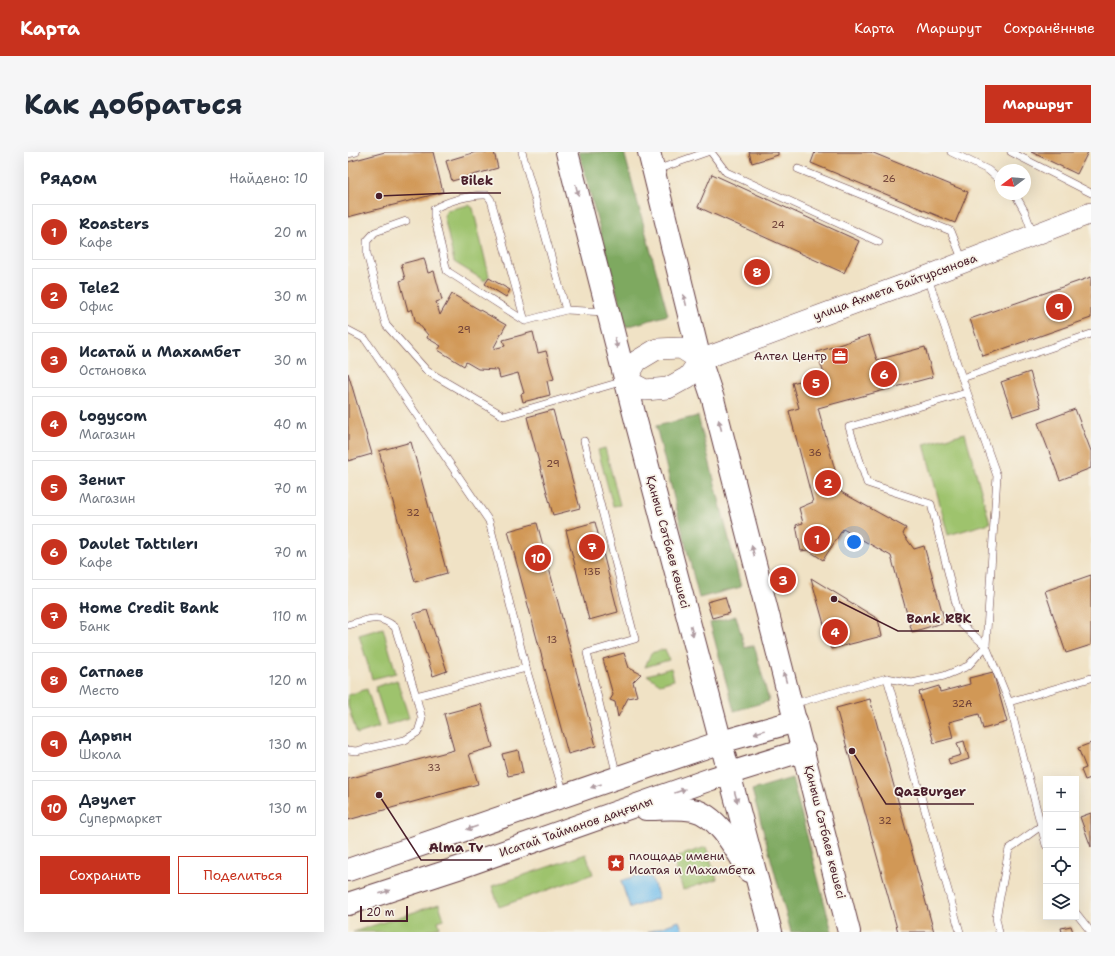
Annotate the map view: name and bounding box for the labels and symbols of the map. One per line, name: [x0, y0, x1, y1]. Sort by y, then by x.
north arrow: [995, 164, 1031, 200]
callout: Bilek: [452, 168, 501, 193]
text: Bilek: [461, 172, 493, 189]
house number: 26: [882, 172, 896, 185]
one-way arrow: [574, 184, 580, 196]
house number: 24: [771, 218, 785, 231]
street label: улица Ахмета Байтурсынова: [811, 250, 980, 324]
pin: 8: [744, 257, 770, 287]
pin: 9: [1046, 292, 1072, 322]
one-way arrow: [682, 294, 688, 306]
house number: 29: [457, 323, 471, 336]
one-way arrow: [614, 337, 620, 349]
office icon: Алтел Центр: [830, 346, 850, 366]
place label: Алтел Центр: [754, 348, 827, 364]
pin: 6: [871, 359, 897, 389]
pin: 5: [803, 368, 829, 398]
one-way arrow: [717, 419, 723, 431]
house number: 36: [808, 446, 822, 459]
house number: 29: [546, 457, 560, 470]
pin: 2: [815, 468, 841, 498]
street label: Қаныш Сәтбаев көшесі: [643, 474, 693, 610]
house number: 32: [406, 506, 420, 519]
pin: 1: [804, 524, 830, 554]
pin: 7: [579, 532, 605, 562]
your location: [844, 532, 864, 552]
pin: 10: [525, 543, 551, 573]
one-way arrow: [749, 545, 755, 557]
house number: 13Б: [583, 565, 601, 578]
pin: 3: [770, 565, 796, 595]
callout: Bank RBK: [898, 606, 979, 631]
text: Bank RBK: [906, 610, 972, 627]
pin: 4: [822, 617, 848, 647]
one-way arrow: [689, 625, 695, 637]
house number: 13: [547, 633, 557, 646]
one-way arrow: [782, 671, 788, 683]
house number: 32А: [952, 697, 972, 710]
one-way arrow: [752, 729, 764, 735]
house number: 33: [427, 761, 441, 774]
street label: Қаныш Сәтбаев көшесі: [801, 764, 849, 900]
callout: QazBurger: [886, 779, 974, 804]
one-way arrow: [589, 783, 601, 789]
text: QazBurger: [894, 783, 966, 800]
one-way arrow: [675, 787, 687, 793]
one-way arrow: [733, 791, 739, 804]
street label: Исатай Тайманов даңғылы: [497, 793, 655, 861]
house number: 32: [878, 814, 892, 827]
one-way arrow: [466, 825, 478, 831]
callout: Alma Tv: [421, 835, 492, 860]
text: Alma Tv: [429, 839, 483, 856]
place label: площадь имени Исатая и Махамбета: [629, 848, 755, 878]
place icon: площадь имени Исатая и Махамбета: [606, 853, 626, 873]
one-way arrow: [379, 889, 391, 895]
scale bar: [360, 904, 408, 923]

